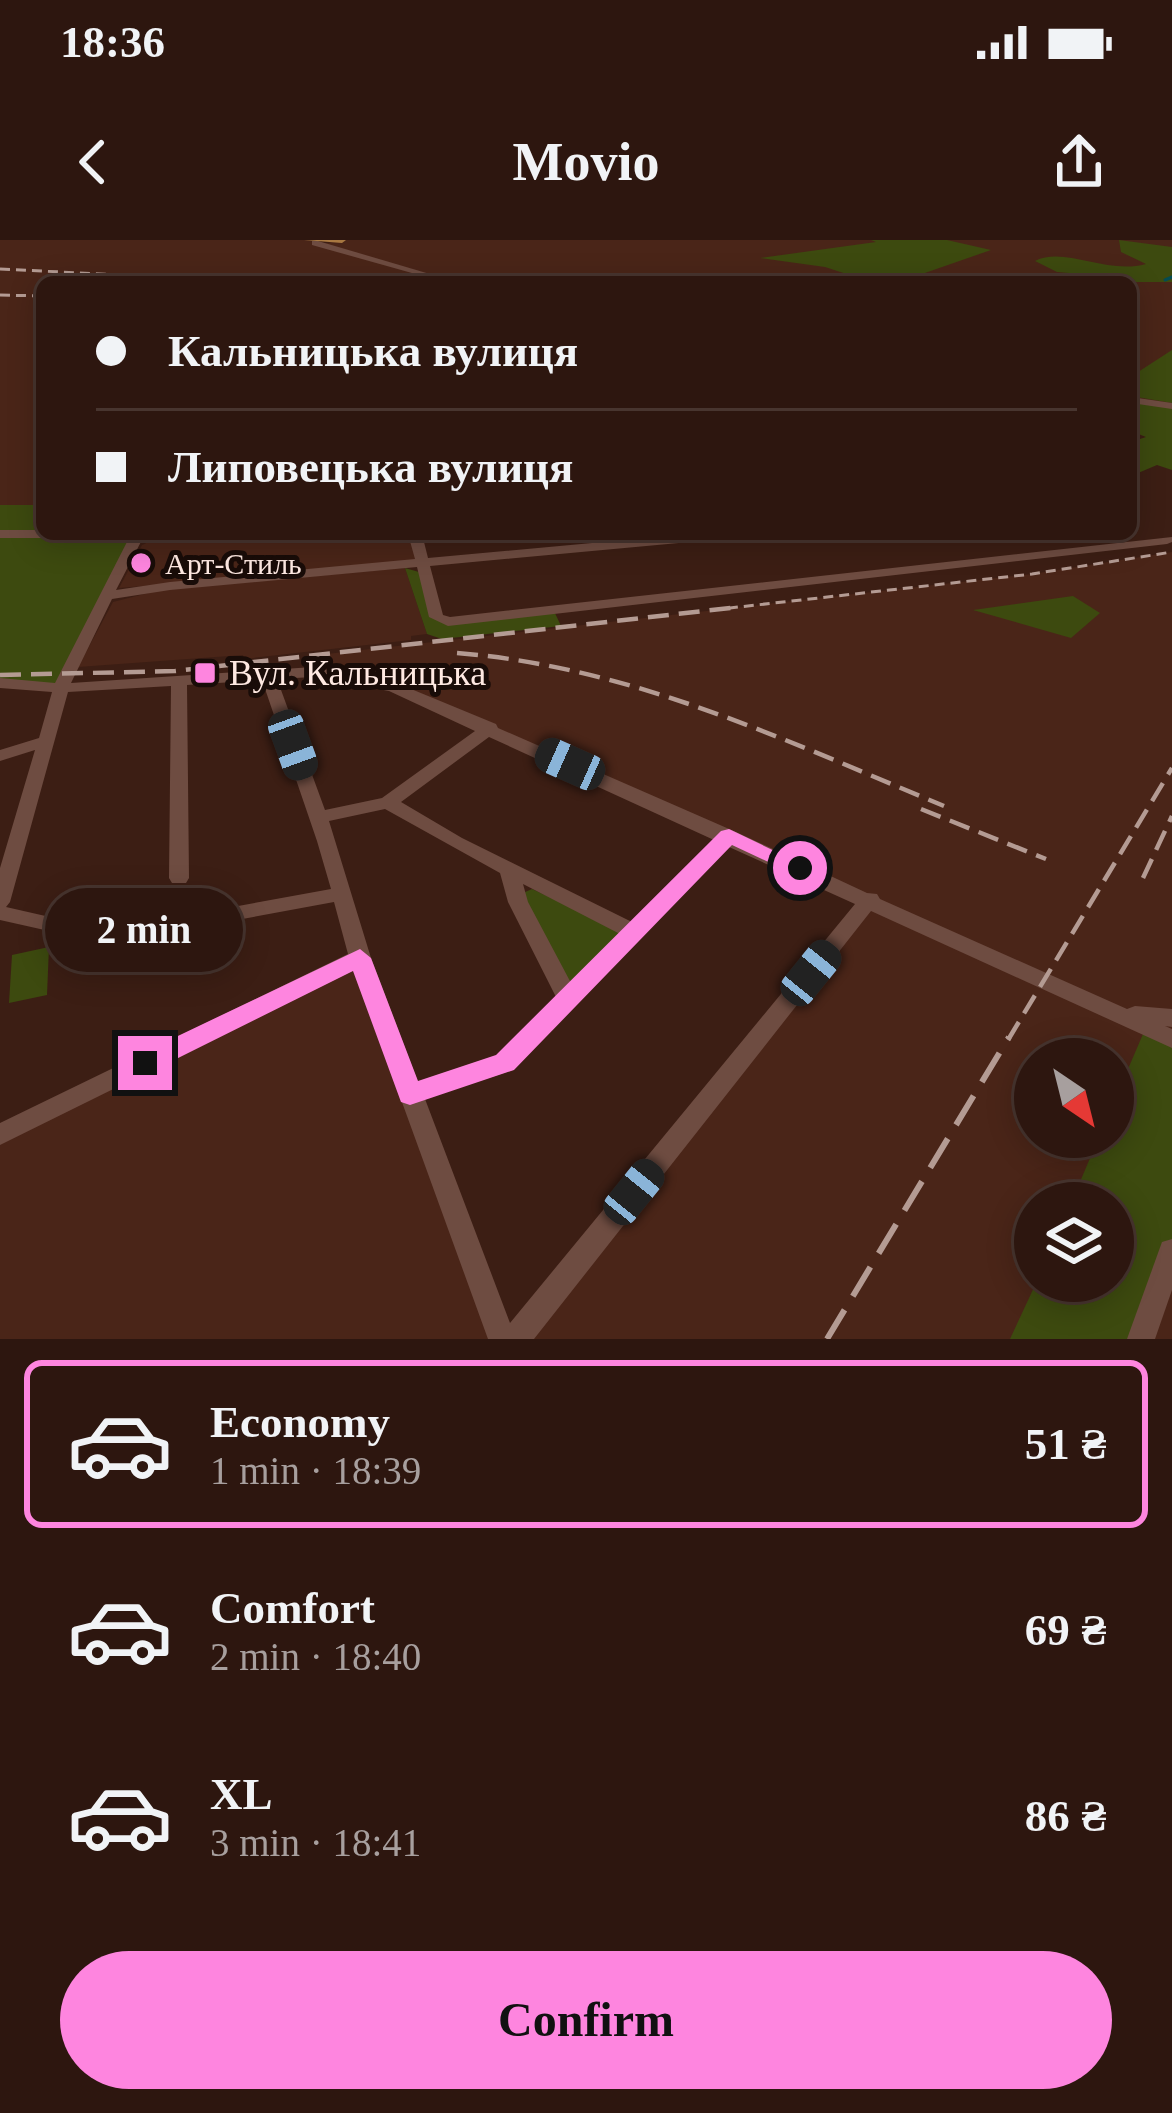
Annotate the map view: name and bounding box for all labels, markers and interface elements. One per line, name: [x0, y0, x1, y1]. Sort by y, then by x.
text: 18:36: [60, 17, 165, 67]
icon: back: [60, 129, 126, 195]
icon: share: [1046, 129, 1112, 195]
text: Movio: [513, 132, 659, 192]
text: Кальницька вулиця: [168, 326, 578, 376]
text: Липовецька вулиця: [168, 442, 573, 492]
place label: Арт-Стиль: [165, 547, 302, 580]
marker: Арт-Стиль: [128, 550, 154, 576]
place label: Вул. Кальницька: [229, 653, 486, 693]
marker: Вул. Кальницька: [192, 660, 218, 686]
car: [264, 705, 322, 785]
car: [530, 733, 610, 795]
route start: [773, 841, 827, 895]
callout: 2 min: [46, 889, 244, 973]
text: 2 min: [97, 908, 191, 951]
car: [774, 934, 848, 1012]
route end: [118, 1036, 172, 1090]
north arrow: [1014, 1038, 1134, 1158]
map controls: [1014, 1038, 1134, 1302]
car: [597, 1153, 671, 1231]
button: layers: [1014, 1182, 1134, 1302]
icon: car: [66, 1390, 174, 1498]
text: Economy: [210, 1397, 390, 1447]
text: 51 ₴: [1025, 1419, 1106, 1469]
text: 1 min · 18:39: [210, 1449, 421, 1492]
icon: car: [66, 1576, 174, 1684]
text: Comfort: [210, 1583, 375, 1633]
text: 69 ₴: [1025, 1605, 1106, 1655]
text: 2 min · 18:40: [210, 1635, 421, 1678]
icon: car: [66, 1762, 174, 1870]
text: XL: [210, 1769, 273, 1819]
text: 86 ₴: [1025, 1791, 1106, 1841]
text: 3 min · 18:41: [210, 1821, 421, 1864]
button: Confirm: [60, 1951, 1112, 2089]

